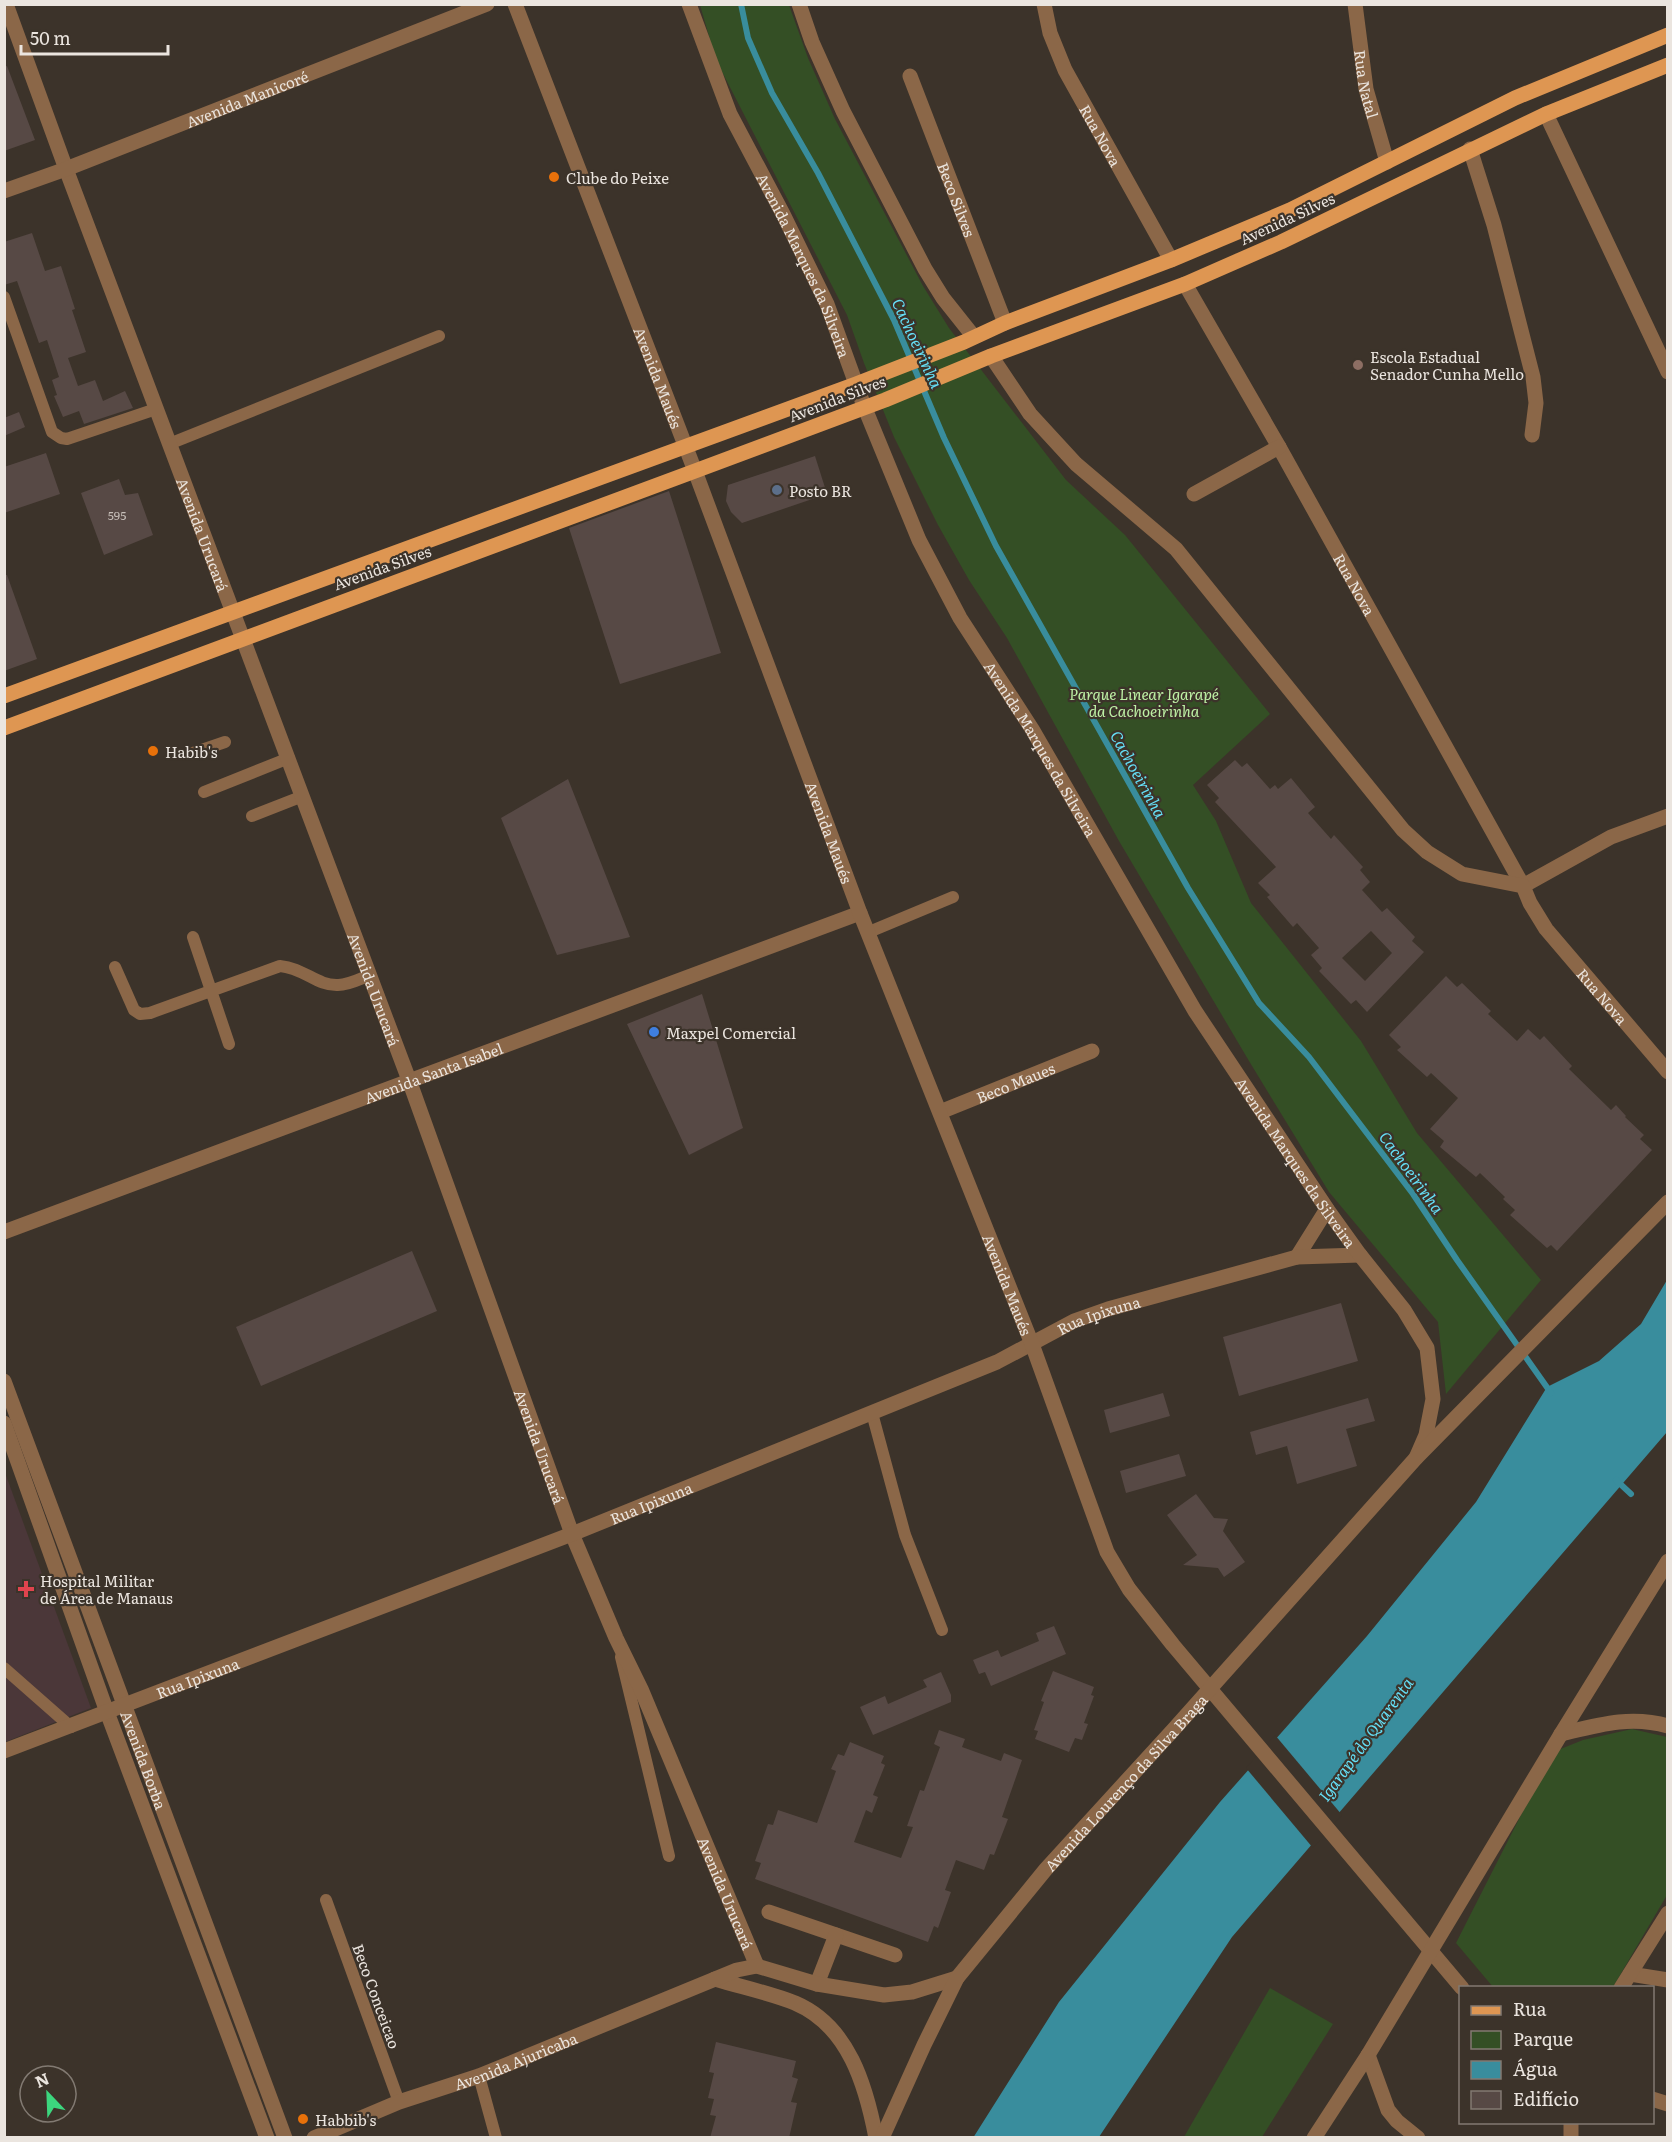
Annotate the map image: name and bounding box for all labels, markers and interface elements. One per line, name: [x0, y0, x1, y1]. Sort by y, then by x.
scale bar: [21, 18, 168, 56]
text: 50 m: [30, 24, 71, 51]
street label: Rua Natal: [1350, 48, 1385, 121]
street label: Avenida Manicoré: [182, 64, 311, 132]
street label: Rua Nova: [1075, 100, 1128, 171]
street label: Beco Silves: [933, 159, 982, 240]
place label: Clube do Peixe: [566, 166, 669, 189]
street label: Avenida Marques da Silveira: [752, 168, 857, 362]
marker: Clube do Peixe: [547, 170, 561, 184]
street label: Avenida Silves: [1236, 186, 1338, 250]
water label: Cachoeirinha: [887, 294, 950, 393]
street label: Avenida Maués: [629, 323, 689, 432]
place label: Escola Estadual Senador Cunha Mello: [1370, 345, 1524, 385]
marker: Escola Estadual Senador Cunha Mello: [1351, 358, 1365, 372]
street label: Avenida Silves: [785, 369, 889, 427]
street label: Avenida Urucará: [172, 474, 236, 596]
place label: Posto BR: [789, 479, 852, 502]
marker: Posto BR: [770, 483, 784, 497]
house number: 595: [108, 506, 126, 524]
street label: Avenida Silves: [330, 539, 434, 595]
street label: Rua Nova: [1329, 549, 1382, 620]
street label: Avenida Marques da Silveira: [979, 656, 1104, 841]
park label: Parque Linear Igarapé da Cachoeirinha: [1069, 682, 1219, 722]
water label: Cachoeirinha: [1105, 726, 1173, 823]
place label: Habib's: [165, 740, 218, 763]
marker: Habib's: [146, 744, 160, 758]
street label: Avenida Maués: [800, 778, 859, 887]
street label: Avenida Urucará: [343, 929, 407, 1050]
street label: Rua Nova: [1572, 962, 1634, 1030]
place label: Maxpel Comercial: [666, 1021, 796, 1044]
marker: Maxpel Comercial: [647, 1025, 661, 1039]
street label: Avenida Santa Isabel: [360, 1036, 506, 1108]
street label: Beco Maues: [972, 1056, 1058, 1108]
street label: Avenida Marques da Silveira: [1230, 1072, 1363, 1253]
water label: Cachoeirinha: [1374, 1126, 1451, 1219]
street label: Avenida Maués: [978, 1230, 1039, 1339]
street label: Rua Ipixuna: [1052, 1289, 1144, 1340]
street label: Avenida Urucará: [509, 1386, 572, 1507]
street label: Rua Ipixuna: [606, 1475, 696, 1529]
place label: Hospital Militar de Área de Manaus: [40, 1569, 173, 1609]
marker: Hospital Militar de Área de Manaus: [17, 1580, 35, 1598]
street label: Rua Ipixuna: [152, 1650, 243, 1703]
water label: Igarapé do Quarenta: [1312, 1671, 1419, 1806]
street label: Avenida Lourenço da Silva Braga: [1038, 1688, 1213, 1876]
street label: Avenida Borba: [116, 1707, 174, 1813]
street label: Avenida Urucará: [693, 1833, 761, 1953]
street label: Beco Conceicao: [347, 1940, 407, 2052]
legend: [1459, 1986, 1654, 2124]
text: Rua: [1513, 1995, 1547, 2022]
street label: Avenida Ajuricaba: [451, 2025, 581, 2095]
text: Parque: [1513, 2025, 1573, 2052]
text: Água: [1513, 2055, 1558, 2082]
north arrow: [18, 2064, 78, 2124]
text: N: [31, 2066, 53, 2093]
text: Edifício: [1513, 2085, 1579, 2112]
place label: Habbib's: [315, 2108, 376, 2131]
marker: Habbib's: [296, 2112, 310, 2126]

